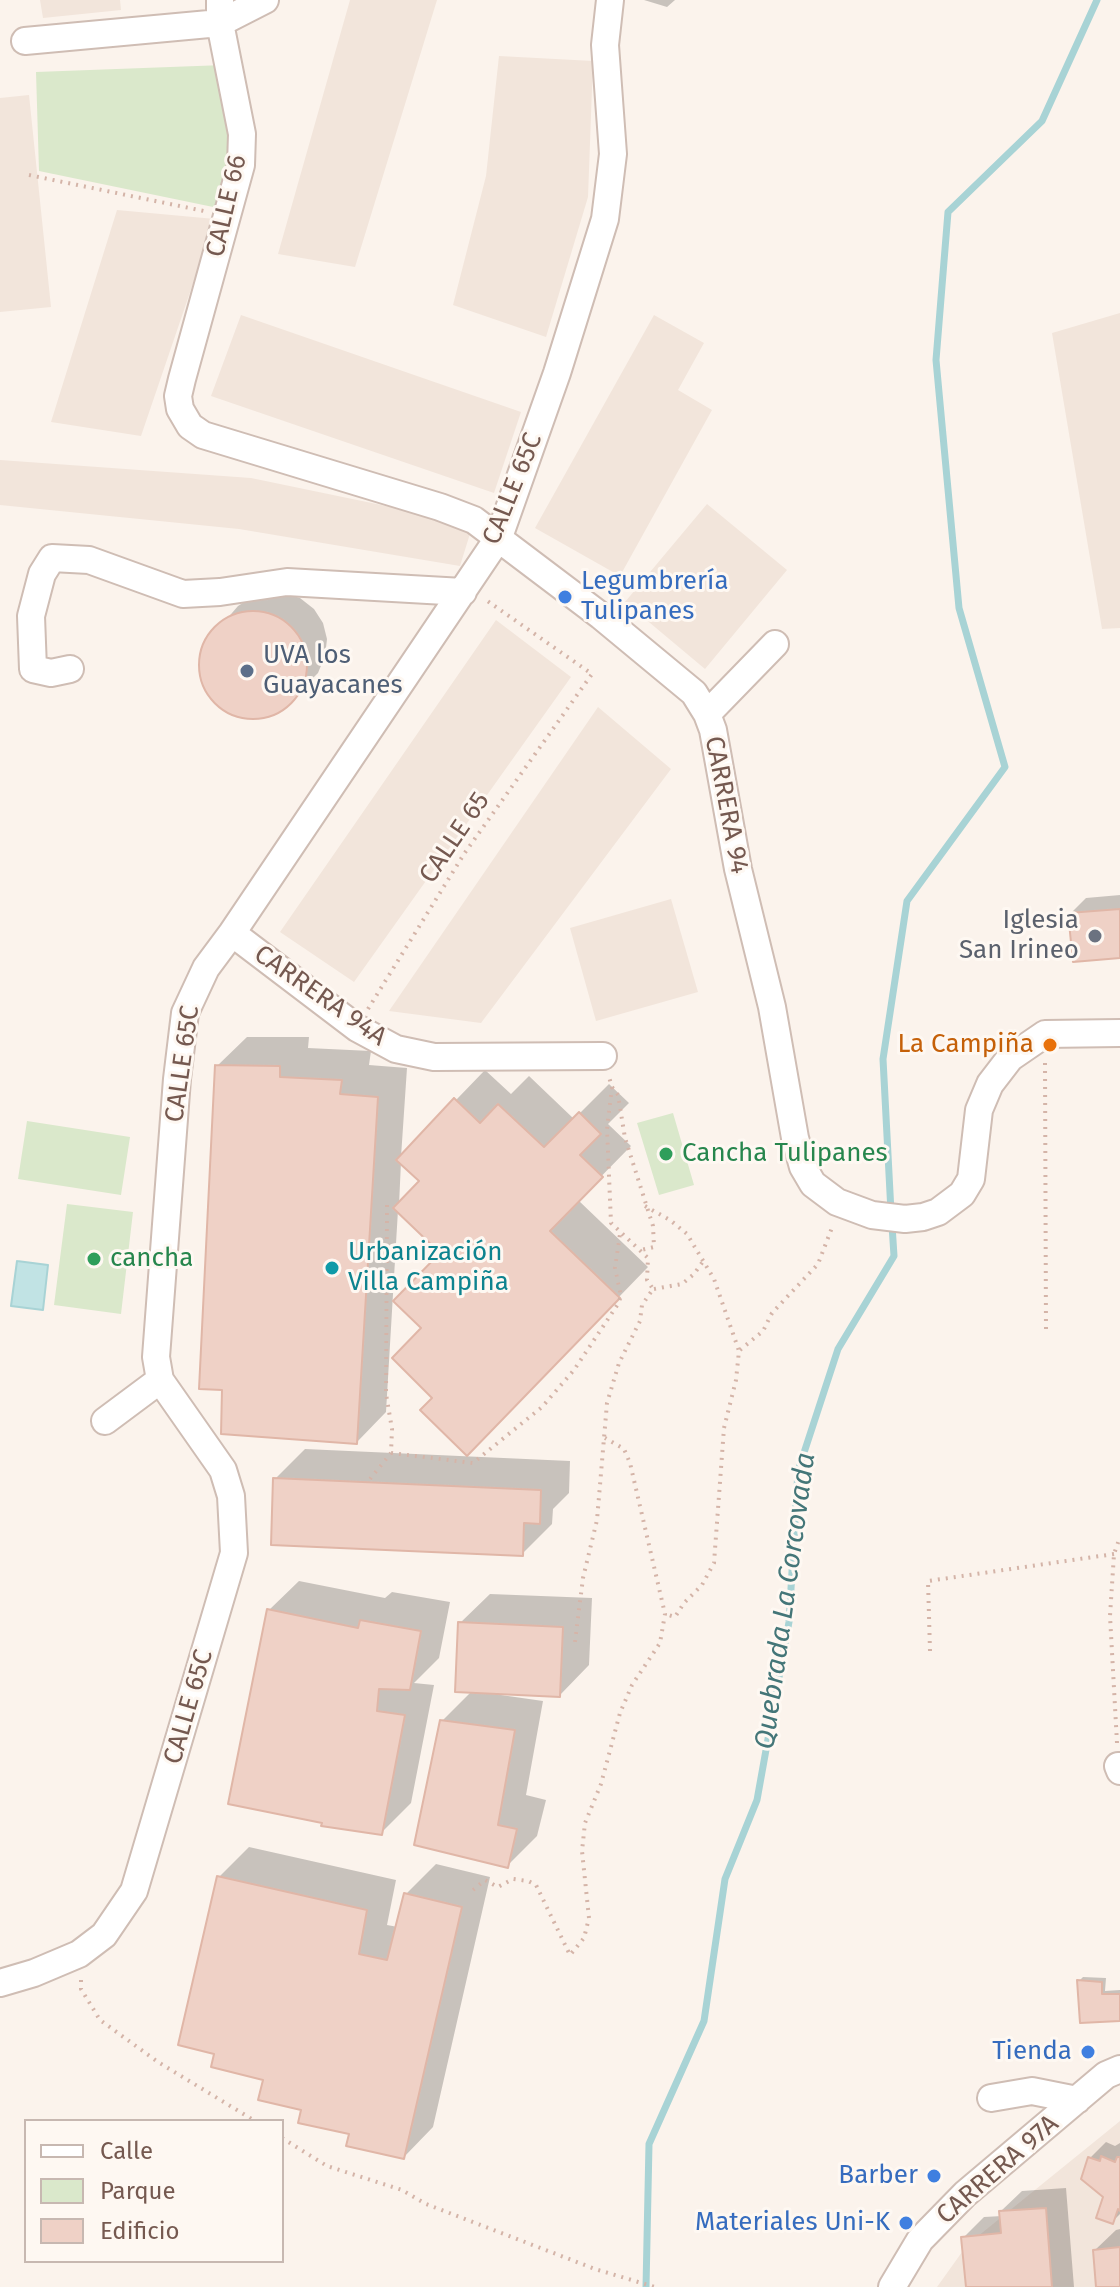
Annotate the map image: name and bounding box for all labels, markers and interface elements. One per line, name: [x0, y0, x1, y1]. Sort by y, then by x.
street label: CALLE 66: [200, 152, 254, 260]
street label: CALLE 65C: [477, 429, 549, 549]
place label: Legumbrería Tulipanes: [581, 566, 729, 628]
marker: Legumbrería Tulipanes: [556, 588, 574, 606]
place label: UVA los Guayacanes: [263, 640, 403, 702]
marker: UVA los Guayacanes: [238, 662, 256, 680]
street label: CARRERA 94: [697, 734, 755, 876]
street label: CALLE 65: [413, 787, 497, 889]
place label: Iglesia San Irineo: [959, 905, 1079, 966]
marker: Iglesia San Irineo: [1086, 927, 1104, 945]
street label: CARRERA 94A: [248, 939, 392, 1053]
street label: CALLE 65C: [159, 1004, 207, 1124]
place label: La Campiña: [897, 1029, 1034, 1061]
marker: La Campiña: [1041, 1036, 1059, 1054]
place label: Cancha Tulipanes: [682, 1138, 888, 1170]
marker: Cancha Tulipanes: [657, 1145, 675, 1163]
place label: Urbanización Villa Campiña: [348, 1237, 509, 1298]
place label: cancha: [110, 1243, 193, 1275]
marker: cancha: [85, 1250, 103, 1268]
marker: Urbanización Villa Campiña: [323, 1259, 341, 1277]
water label: Quebrada La Corcovada: [749, 1451, 823, 1751]
street label: CALLE 65C: [158, 1646, 220, 1768]
place label: Tienda: [992, 2036, 1072, 2068]
marker: Tienda: [1079, 2043, 1097, 2061]
street label: CARRERA 97A: [931, 2109, 1065, 2231]
legend: [24, 2119, 284, 2263]
text: Calle: [100, 2137, 153, 2165]
place label: Barber: [838, 2160, 918, 2192]
marker: Barber: [925, 2167, 943, 2185]
text: Parque: [100, 2177, 176, 2205]
place label: Materiales Uni-K: [695, 2207, 890, 2239]
marker: Materiales Uni-K: [897, 2214, 915, 2232]
text: Edificio: [100, 2217, 180, 2245]

